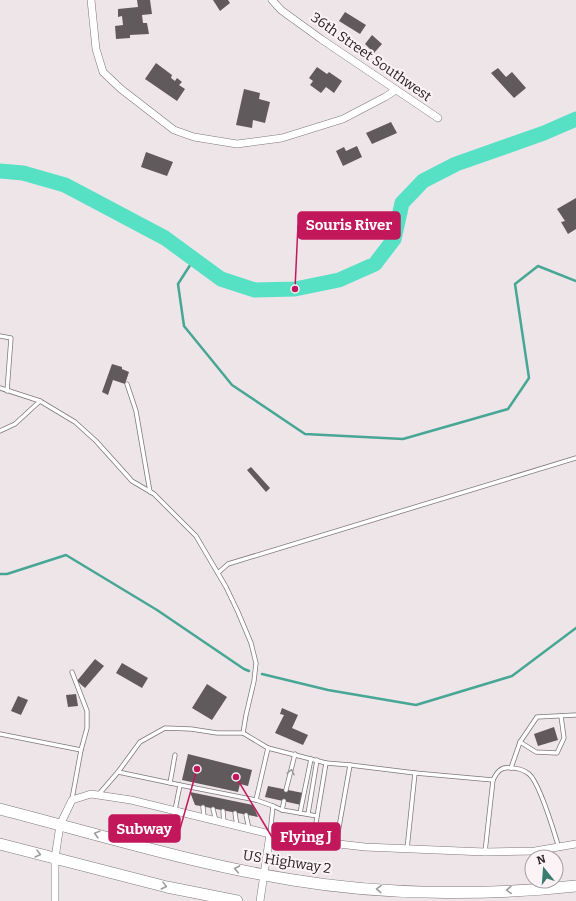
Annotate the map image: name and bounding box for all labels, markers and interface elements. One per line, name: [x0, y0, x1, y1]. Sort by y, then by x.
street label: 36th Street Southwest: [307, 9, 435, 105]
callout: Souris River: [298, 212, 400, 239]
text: Souris River: [306, 216, 392, 234]
one-way arrow: [286, 769, 294, 775]
callout: Subway: [109, 815, 180, 842]
text: Subway: [116, 820, 172, 838]
callout: Flying J: [272, 823, 340, 850]
text: Flying J: [280, 828, 332, 846]
one-way arrow: [94, 830, 101, 839]
street label: US Highway 2: [242, 847, 332, 877]
one-way arrow: [35, 849, 41, 857]
north arrow: [524, 849, 564, 889]
text: N: [535, 852, 548, 867]
one-way arrow: [234, 866, 240, 874]
one-way arrow: [161, 881, 167, 889]
one-way arrow: [376, 885, 382, 894]
one-way arrow: [506, 886, 512, 895]

